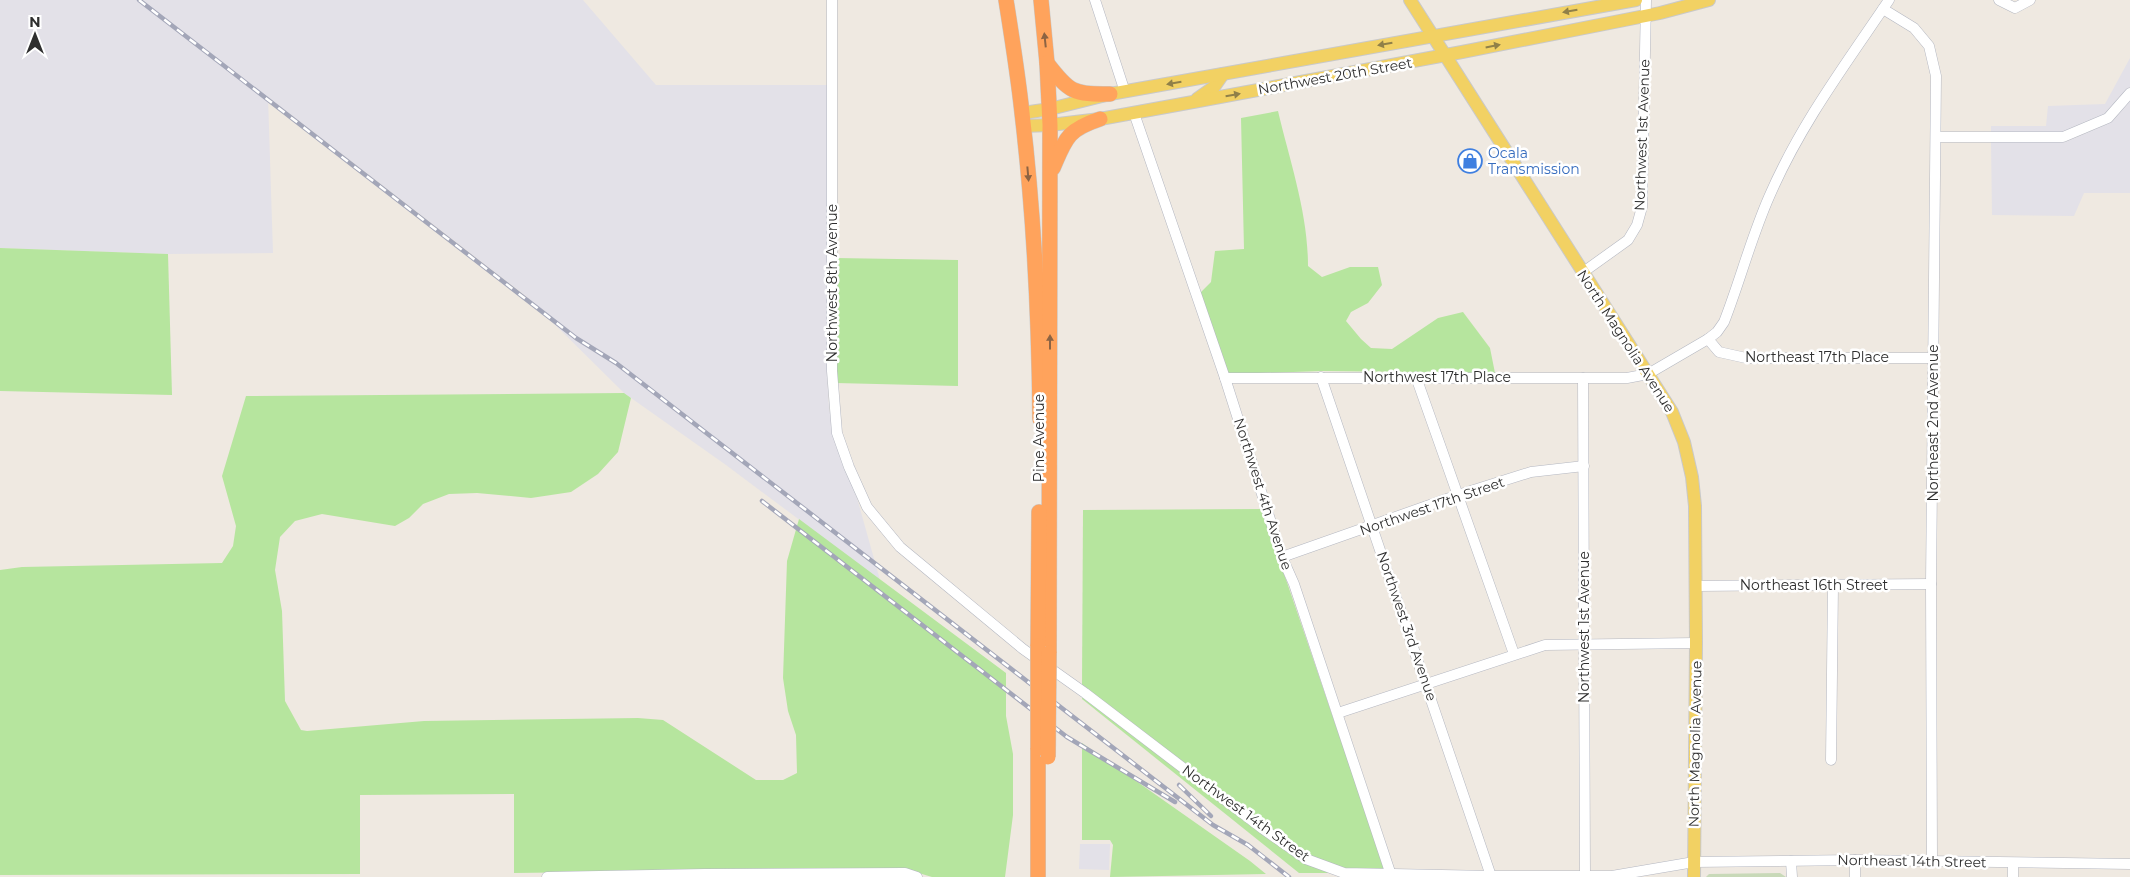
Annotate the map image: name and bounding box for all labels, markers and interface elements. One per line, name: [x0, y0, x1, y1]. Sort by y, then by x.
one-way arrow: [1562, 8, 1578, 16]
north arrow: [10, 10, 60, 60]
text: N: [29, 13, 41, 31]
one-way arrow: [1041, 32, 1049, 48]
one-way arrow: [1377, 41, 1393, 49]
one-way arrow: [1485, 42, 1500, 50]
street label: Northwest 20th Street: [1257, 54, 1414, 98]
street label: Northwest 1st Avenue: [1630, 59, 1654, 211]
one-way arrow: [1166, 79, 1181, 87]
one-way arrow: [1226, 90, 1242, 98]
place label: Ocala Transmission: [1488, 144, 1580, 178]
shop icon: Ocala Transmission: [1457, 148, 1483, 174]
one-way arrow: [1024, 167, 1032, 183]
street label: Northwest 8th Avenue: [823, 204, 841, 362]
street label: North Magnolia Avenue: [1573, 266, 1679, 416]
one-way arrow: [1046, 334, 1054, 350]
street label: Northeast 2nd Avenue: [1924, 344, 1942, 502]
street label: Northeast 17th Place: [1745, 348, 1889, 366]
street label: Northwest 17th Place: [1363, 368, 1511, 386]
street label: Pine Avenue: [1030, 394, 1048, 482]
street label: Northwest 4th Avenue: [1230, 416, 1296, 572]
street label: Northwest 17th Street: [1357, 473, 1507, 539]
street label: Northwest 3rd Avenue: [1373, 549, 1441, 703]
street label: Northwest 1st Avenue: [1575, 551, 1593, 703]
street label: Northeast 16th Street: [1740, 576, 1889, 594]
street label: North Magnolia Avenue: [1685, 661, 1705, 827]
street label: Northwest 14th Street: [1179, 761, 1314, 865]
street label: Northeast 14th Street: [1837, 851, 1987, 871]

